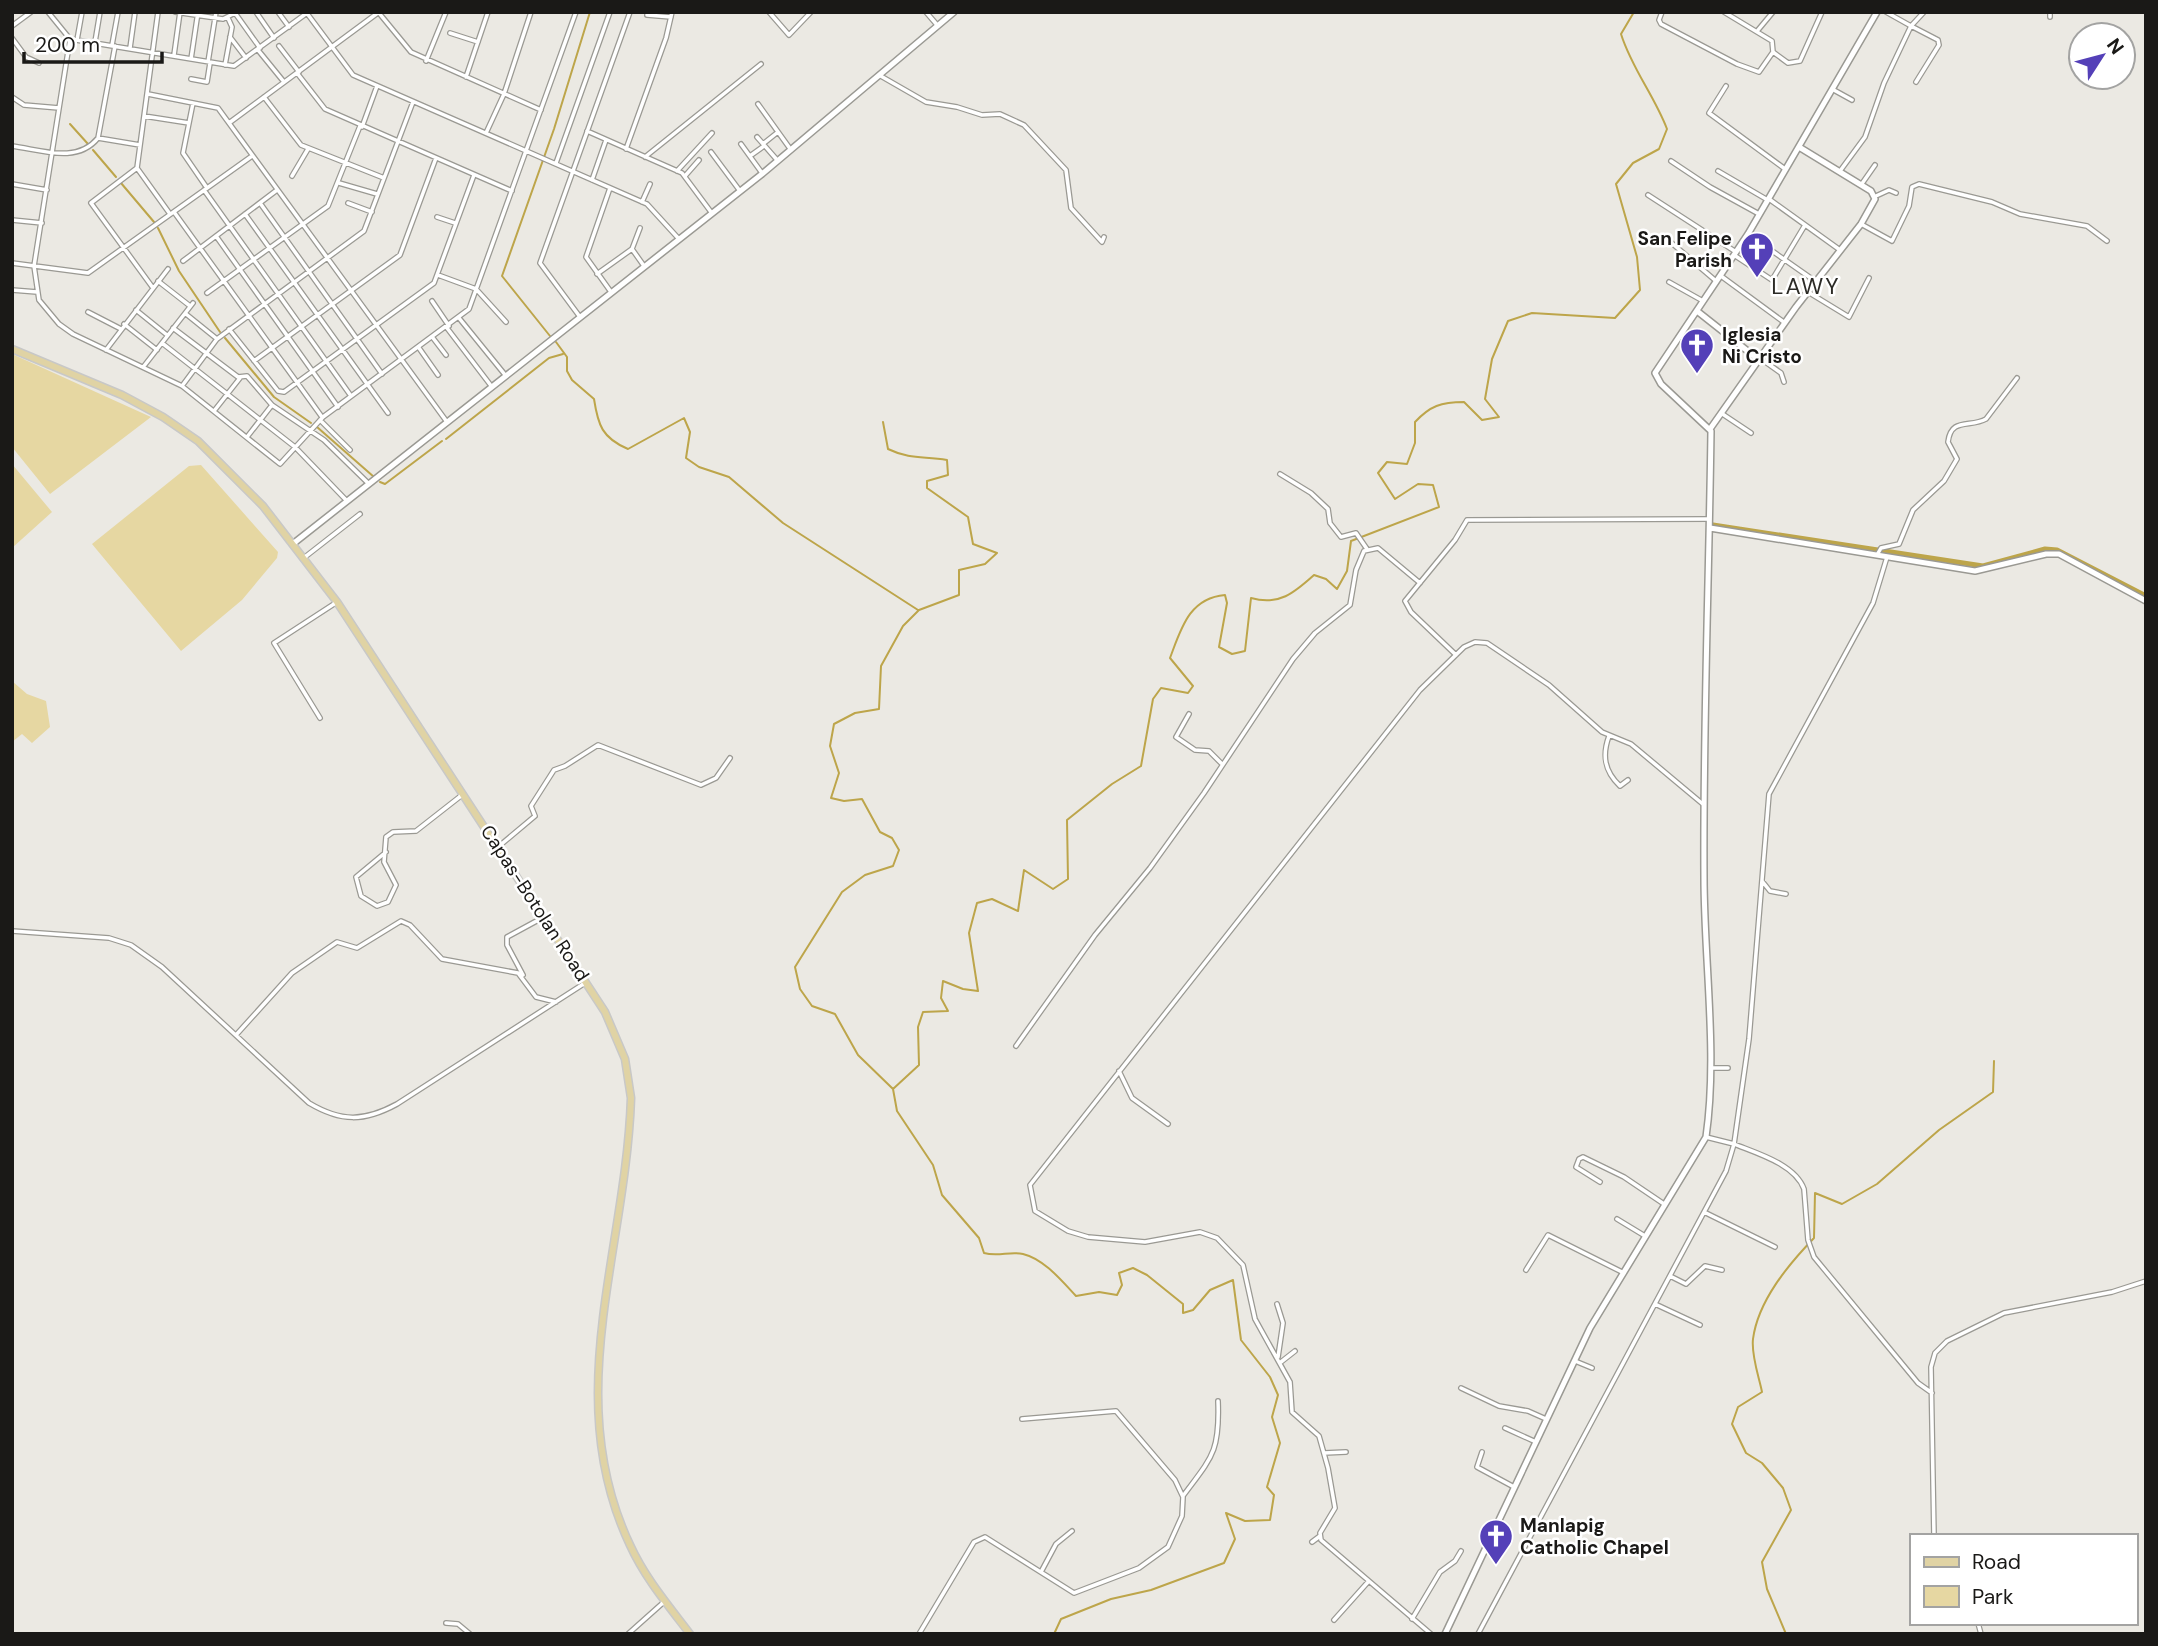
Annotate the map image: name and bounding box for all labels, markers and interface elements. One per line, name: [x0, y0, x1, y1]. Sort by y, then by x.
scale bar: [24, 21, 163, 65]
north arrow: [2067, 21, 2137, 91]
text: 200 m: [35, 31, 100, 59]
text: N: [2101, 33, 2130, 59]
place label: San Felipe Parish: [1638, 226, 1732, 273]
church icon: San Felipe Parish: [1738, 230, 1776, 279]
district label: LAWY: [1771, 271, 1841, 301]
place label: Iglesia Ni Cristo: [1722, 322, 1802, 369]
church icon: Iglesia Ni Cristo: [1678, 326, 1716, 375]
street label: Capas-Botolan Road: [475, 820, 595, 986]
place label: Manlapig Catholic Chapel: [1520, 1513, 1669, 1560]
church icon: Manlapig Catholic Chapel: [1477, 1517, 1515, 1566]
legend: [1910, 1534, 2137, 1625]
text: Road: [1972, 1548, 2021, 1576]
text: Park: [1972, 1583, 2014, 1611]

